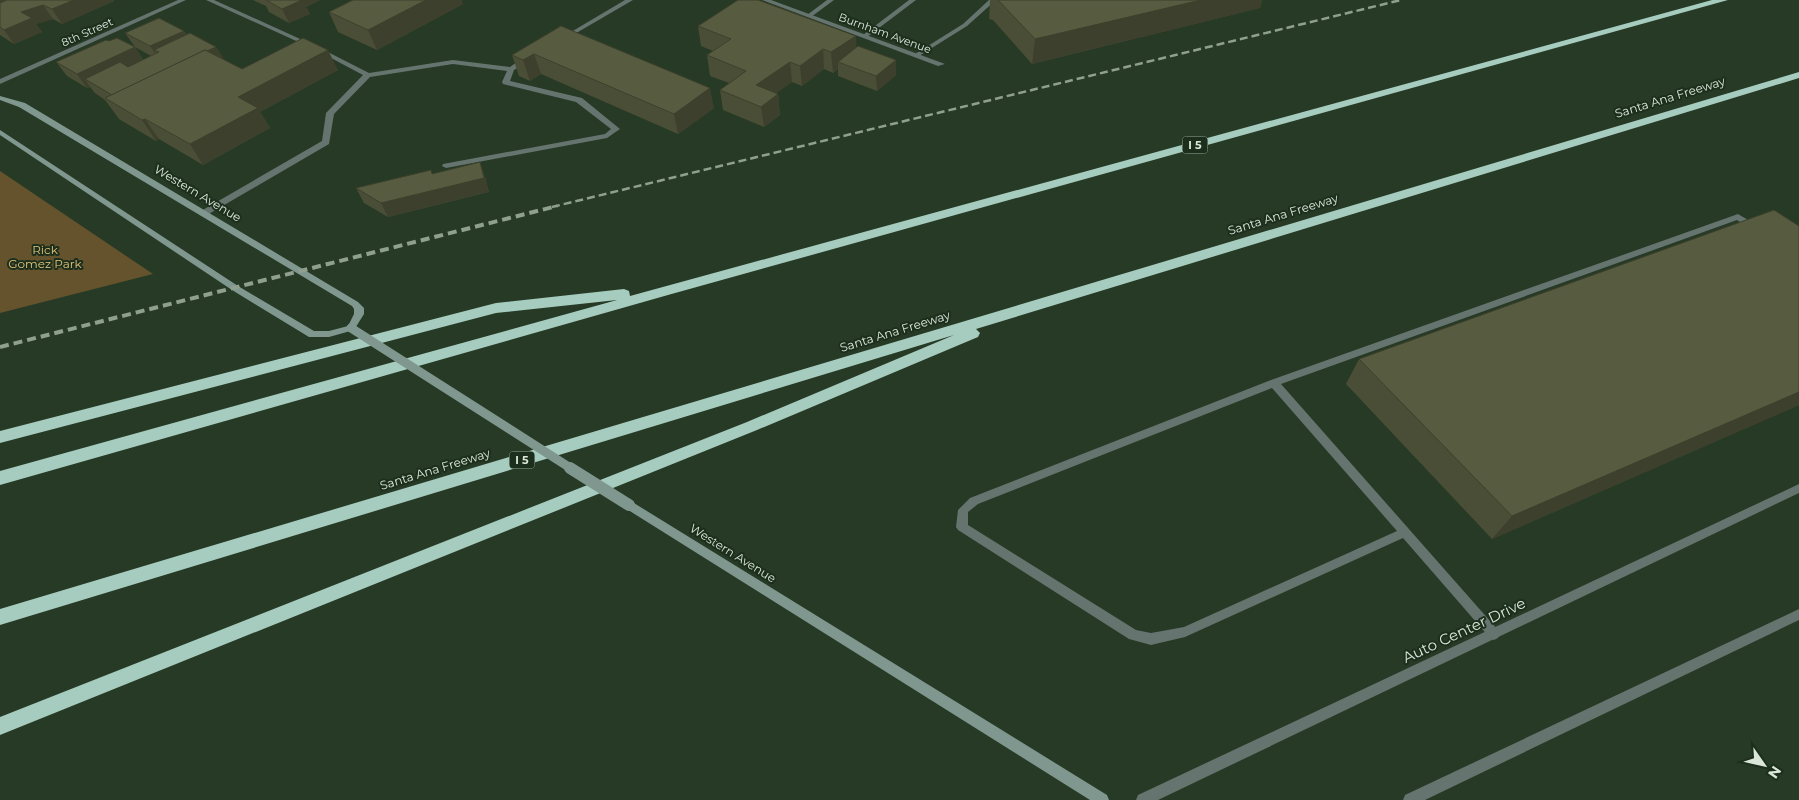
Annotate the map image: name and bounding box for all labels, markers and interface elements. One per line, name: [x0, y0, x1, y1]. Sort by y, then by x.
street label: Burnham Avenue: [837, 10, 934, 56]
street label: 8th Street: [59, 14, 115, 50]
street label: Santa Ana Freeway: [1613, 73, 1727, 121]
road number: I 5: [1182, 136, 1208, 154]
street label: Western Avenue: [152, 161, 244, 225]
street label: Santa Ana Freeway: [1226, 190, 1340, 238]
park label: Rick Gomez Park: [8, 242, 83, 271]
street label: Santa Ana Freeway: [838, 307, 952, 355]
street label: Santa Ana Freeway: [378, 445, 492, 493]
road number: I 5: [510, 452, 534, 468]
street label: Western Avenue: [687, 520, 779, 586]
street label: Auto Center Drive: [1400, 593, 1528, 667]
north arrow: [1739, 740, 1789, 790]
text: N: [1764, 763, 1785, 782]

